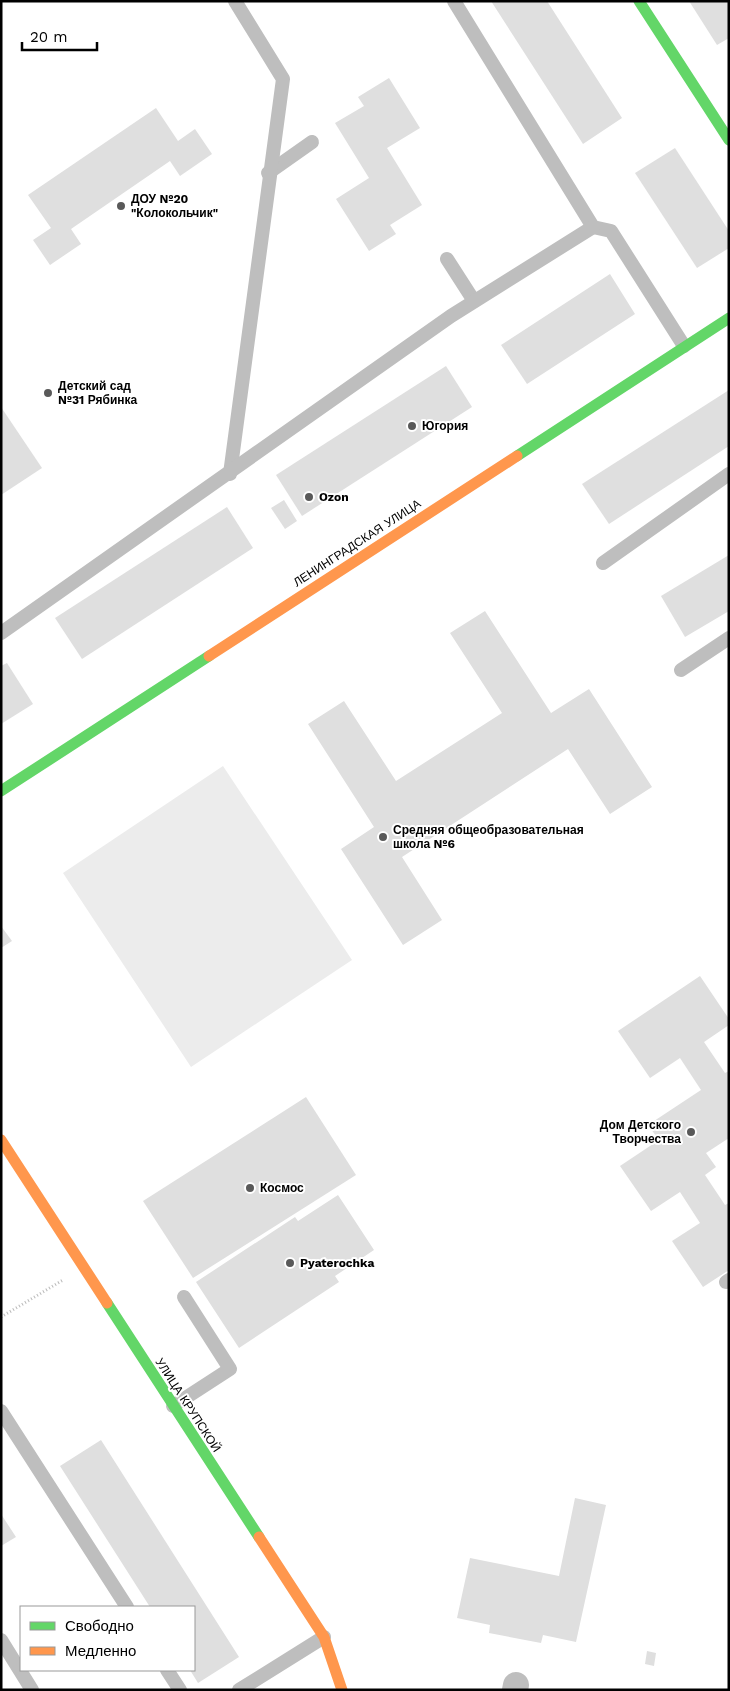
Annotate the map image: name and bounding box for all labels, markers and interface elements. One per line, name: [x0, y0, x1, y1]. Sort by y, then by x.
scale bar: [22, 20, 98, 52]
text: 20 m: [30, 28, 68, 46]
place label: ДОУ №20 "Колокольчик": [131, 192, 218, 220]
marker: ДОУ №20 "Колокольчик": [115, 200, 127, 212]
place label: Детский сад №31 Рябинка: [58, 379, 138, 407]
marker: Детский сад №31 Рябинка: [42, 387, 54, 399]
place label: Югория: [422, 419, 468, 433]
marker: Югория: [406, 420, 418, 432]
place label: Ozon: [319, 490, 349, 504]
marker: Ozon: [303, 491, 315, 503]
street label: ЛЕНИНГРАДСКАЯ УЛИЦА: [291, 497, 423, 589]
place label: Средняя общеобразовательная школа №6: [393, 823, 584, 851]
marker: Средняя общеобразовательная школа №6: [377, 831, 389, 843]
place label: Дом Детского Творчества: [600, 1118, 681, 1146]
marker: Дом Детского Творчества: [685, 1126, 697, 1138]
place label: Космос: [260, 1181, 304, 1195]
marker: Космос: [244, 1182, 256, 1194]
place label: Pyaterochka: [300, 1256, 374, 1270]
marker: Pyaterochka: [284, 1257, 296, 1269]
street label: УЛИЦА КРУПСКОЙ: [152, 1355, 224, 1455]
legend: [20, 1606, 195, 1671]
text: Свободно: [65, 1617, 134, 1635]
text: Медленно: [65, 1642, 136, 1660]

